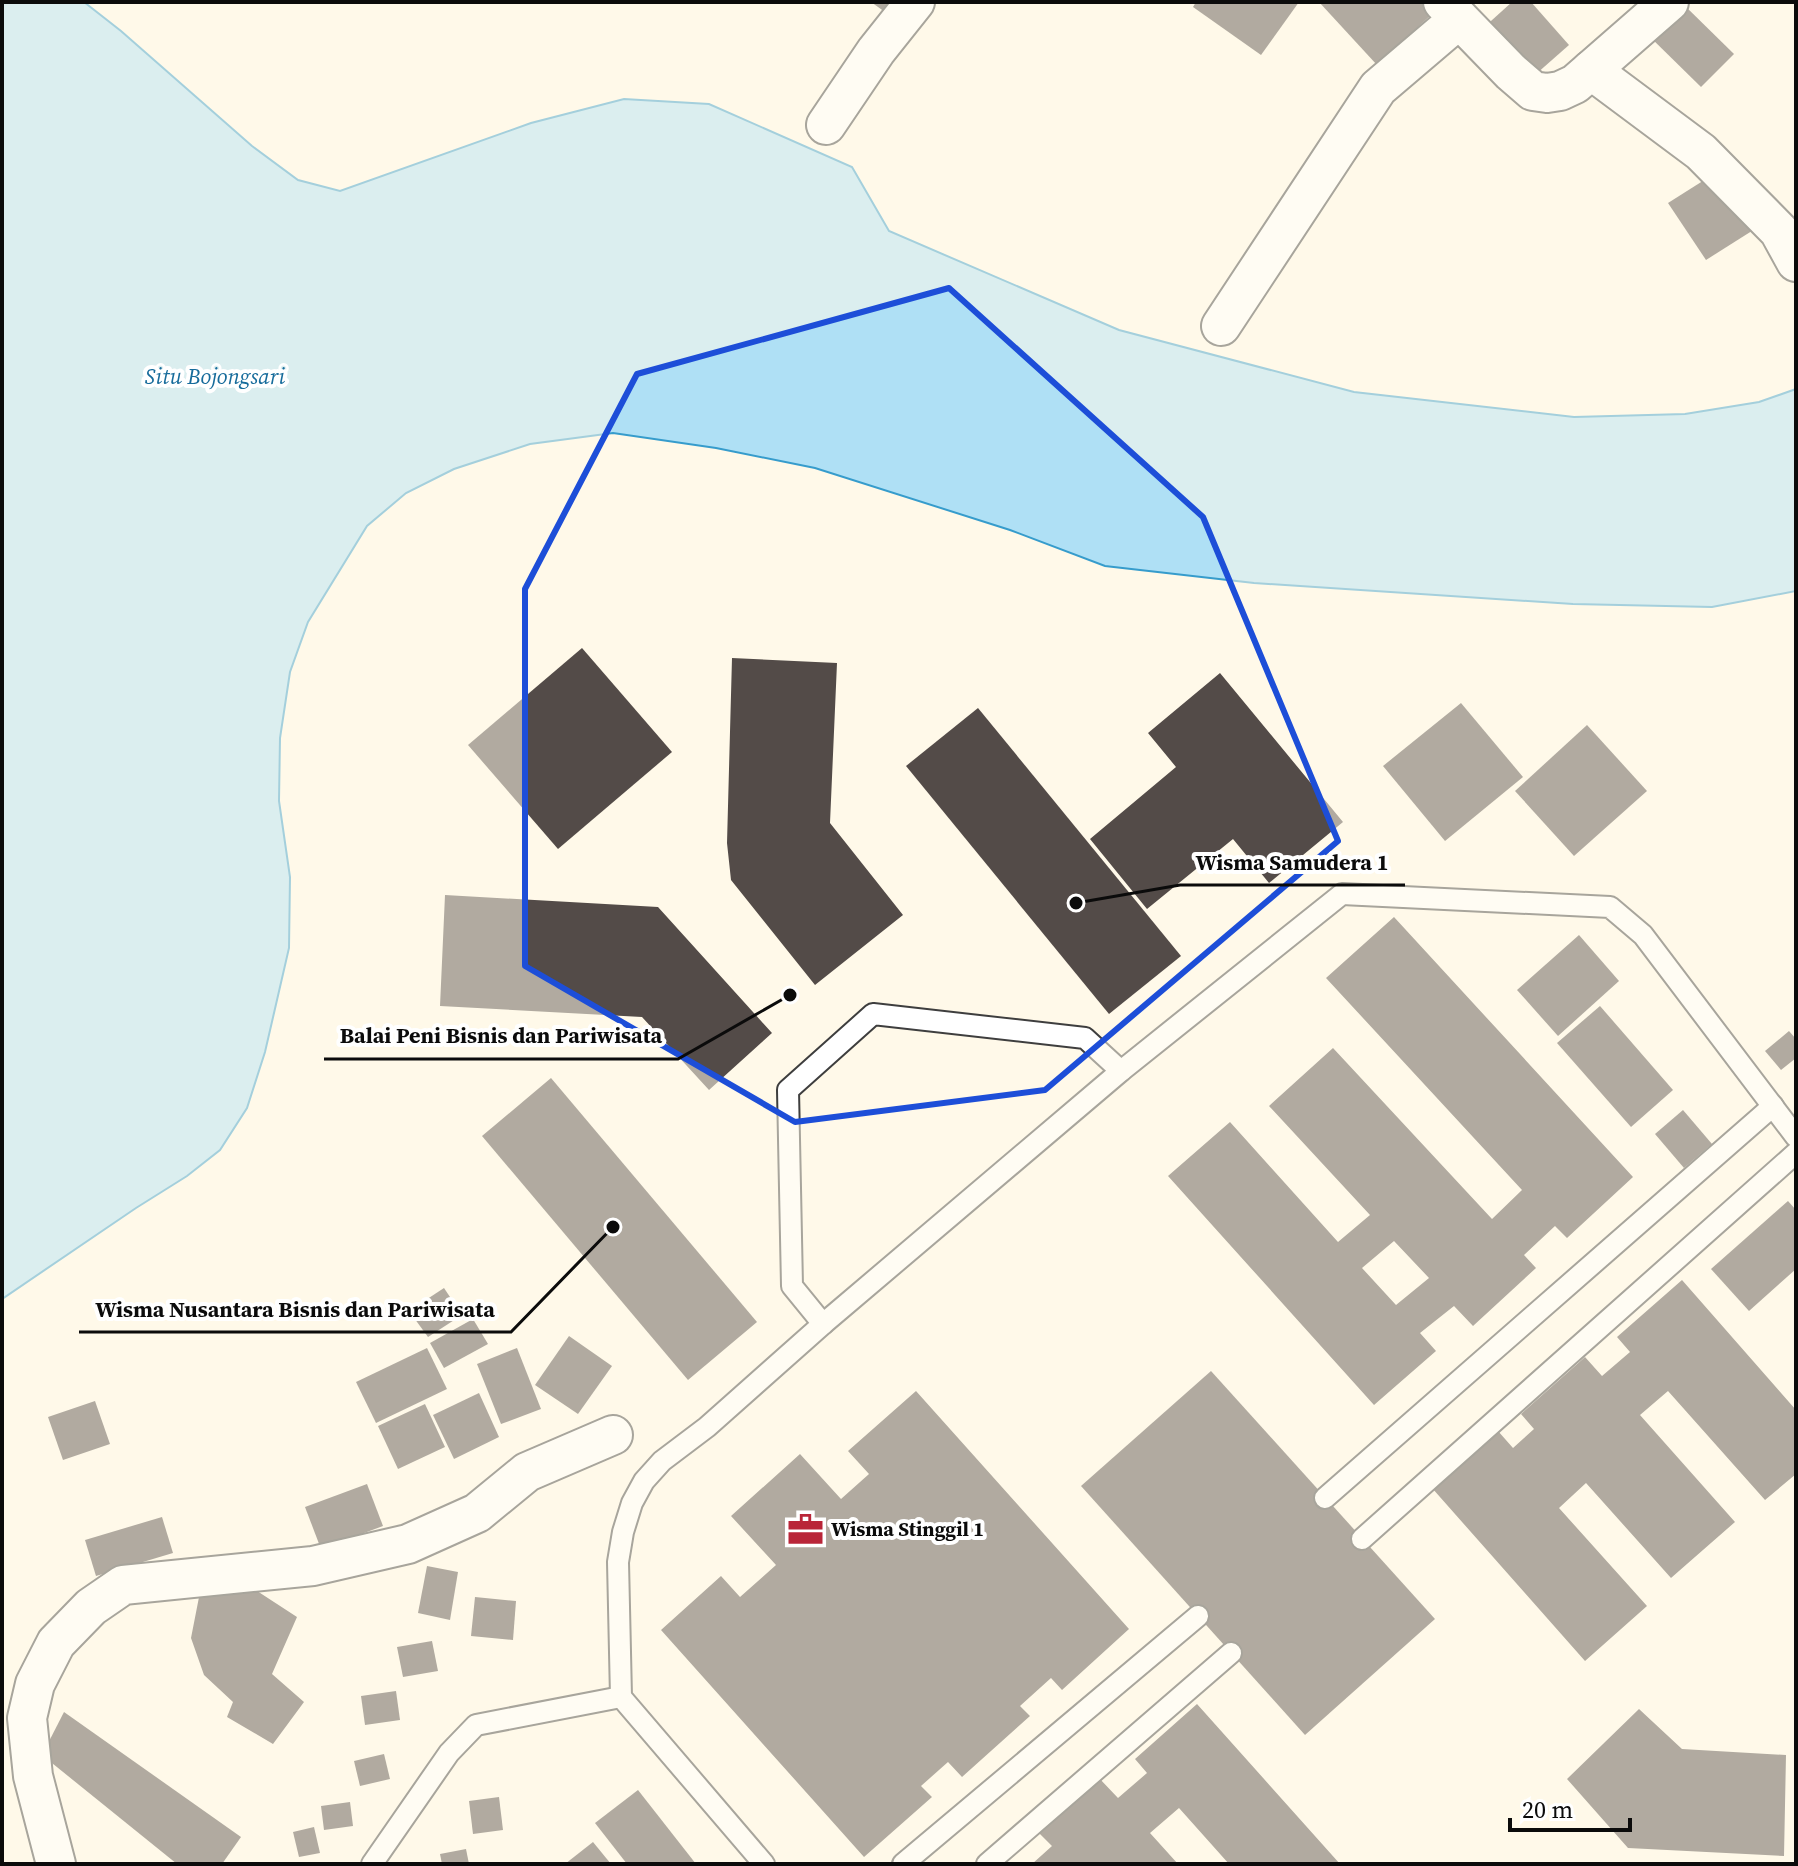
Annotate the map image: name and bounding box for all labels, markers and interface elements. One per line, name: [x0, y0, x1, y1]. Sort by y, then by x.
water label: Situ Bojongsari: [145, 361, 285, 391]
callout: Wisma Samudera 1: [1180, 839, 1405, 885]
text: Wisma Samudera 1: [1195, 847, 1389, 877]
callout: Balai Peni Bisnis dan Pariwisata: [324, 1013, 678, 1059]
text: Balai Peni Bisnis dan Pariwisata: [340, 1020, 663, 1050]
callout: Wisma Nusantara Bisnis dan Pariwisata: [79, 1286, 511, 1332]
text: Wisma Nusantara Bisnis dan Pariwisata: [95, 1294, 495, 1324]
office icon: Wisma Stinggil 1: [786, 1510, 824, 1548]
place label: Wisma Stinggil 1: [831, 1515, 984, 1543]
scale bar: [1510, 1782, 1630, 1832]
text: 20 m: [1522, 1793, 1573, 1826]

